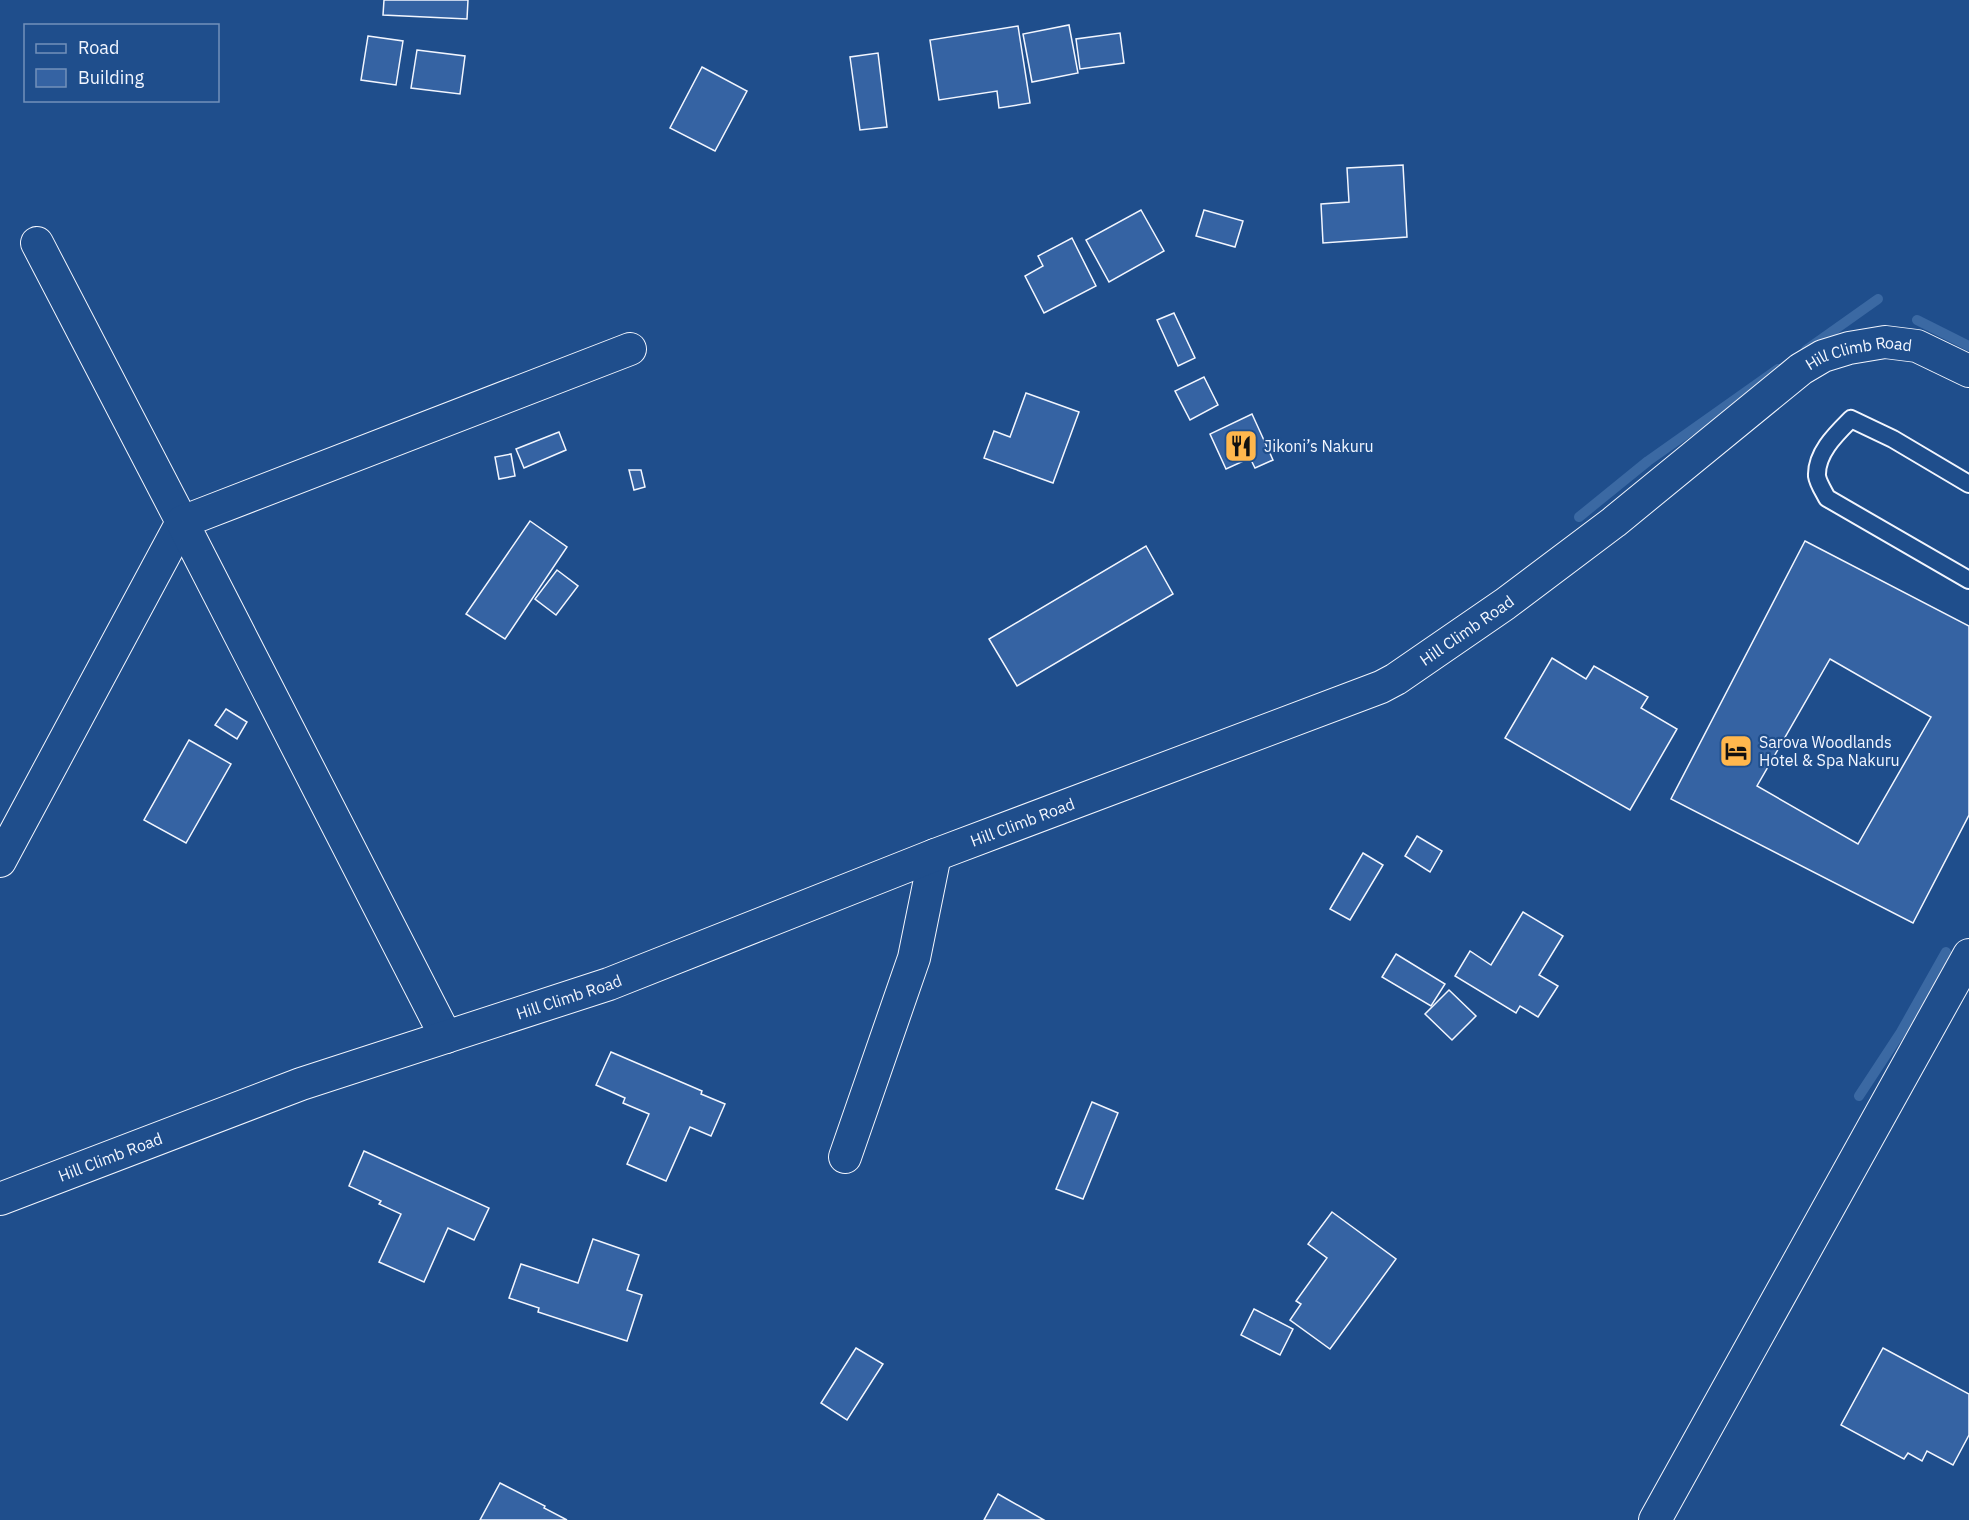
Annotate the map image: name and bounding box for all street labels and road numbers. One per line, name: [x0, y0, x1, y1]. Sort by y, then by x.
street label: Hill Climb Road: [1801, 332, 1913, 374]
street label: Hill Climb Road: [1416, 591, 1518, 670]
street label: Hill Climb Road: [967, 793, 1077, 851]
street label: Hill Climb Road: [514, 970, 625, 1023]
street label: Hill Climb Road: [55, 1128, 165, 1186]

